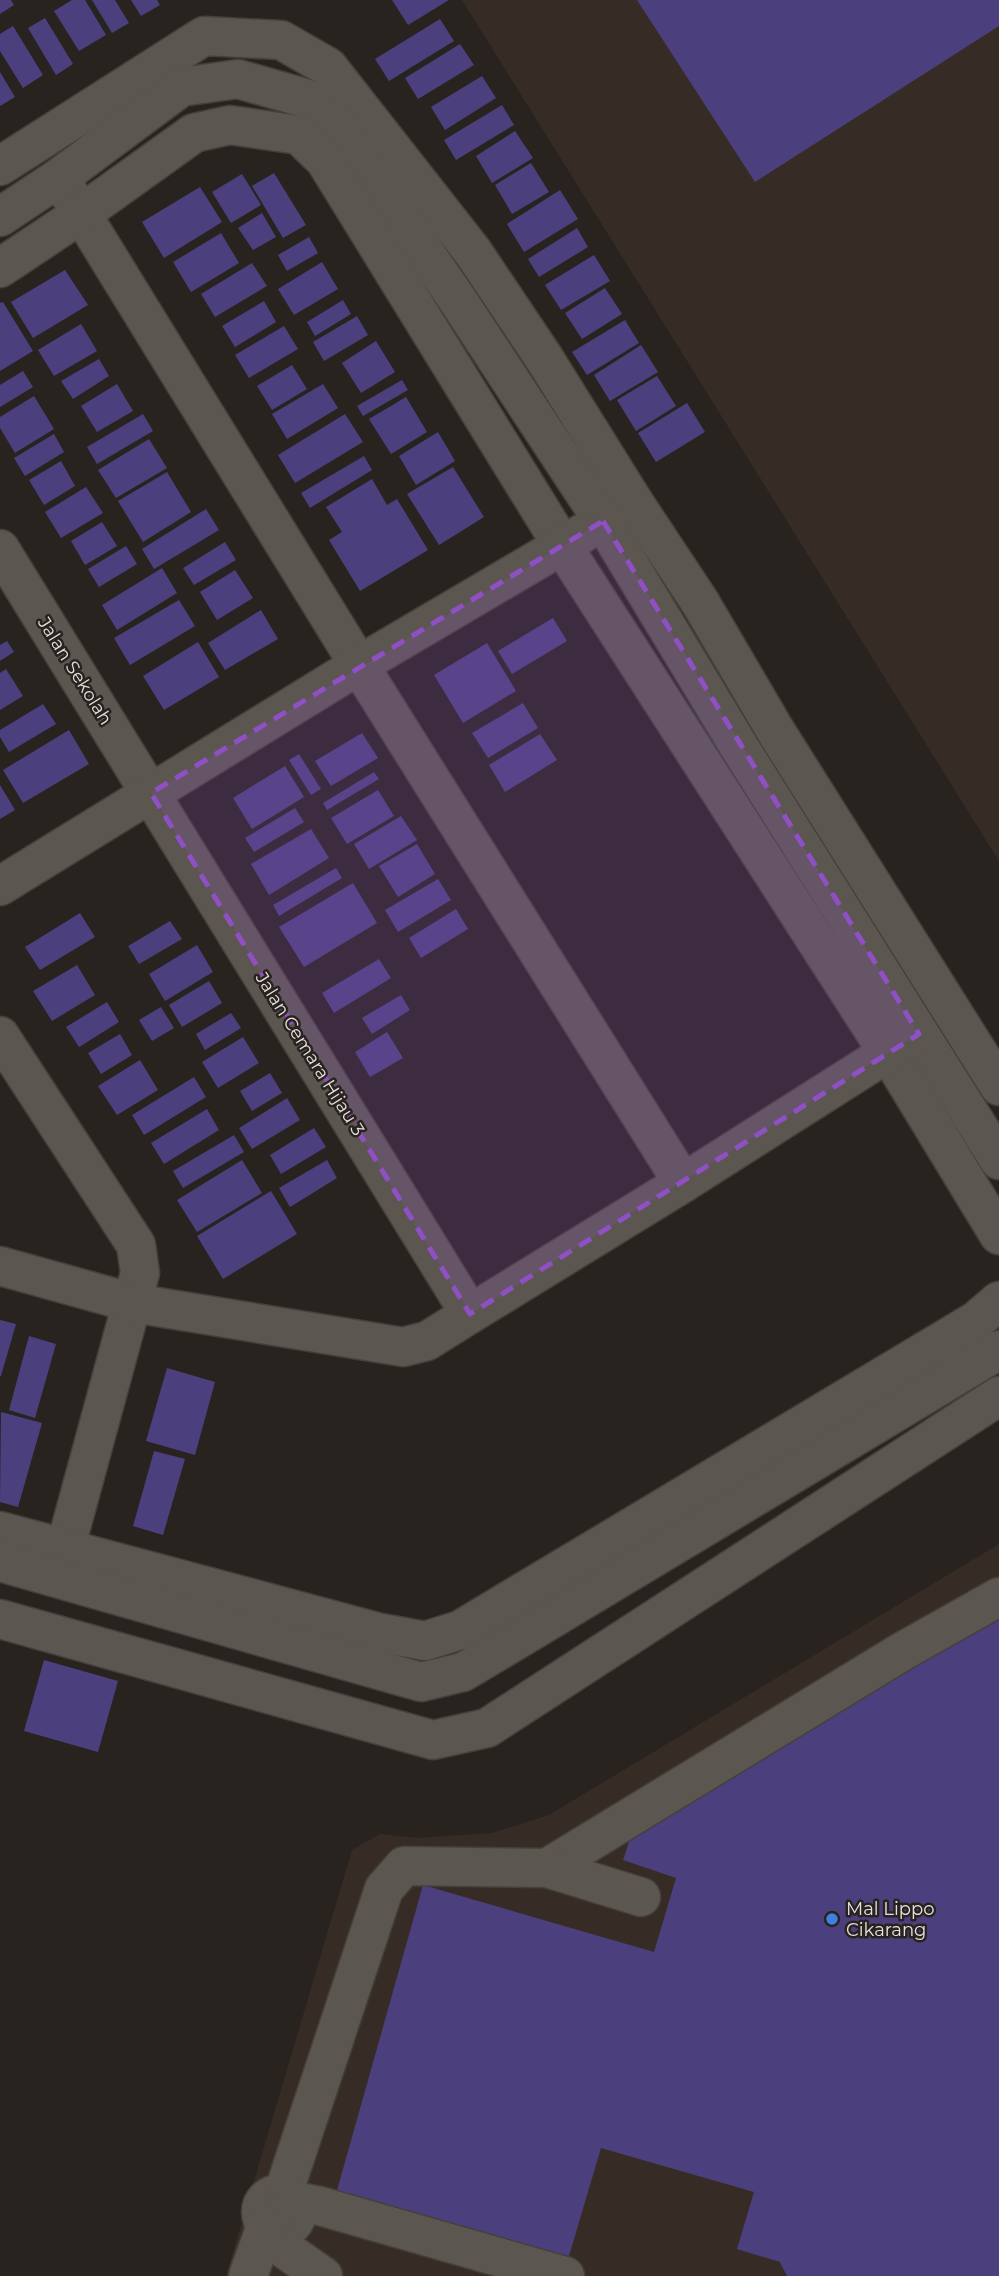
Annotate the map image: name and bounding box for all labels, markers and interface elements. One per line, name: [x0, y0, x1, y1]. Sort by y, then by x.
street label: Jalan Sekolah: [32, 612, 117, 729]
street label: Jalan Cemara Hijau 3: [250, 967, 369, 1140]
place label: Mal Lippo Cikarang: [846, 1898, 935, 1941]
marker: Mal Lippo Cikarang: [824, 1911, 840, 1927]

